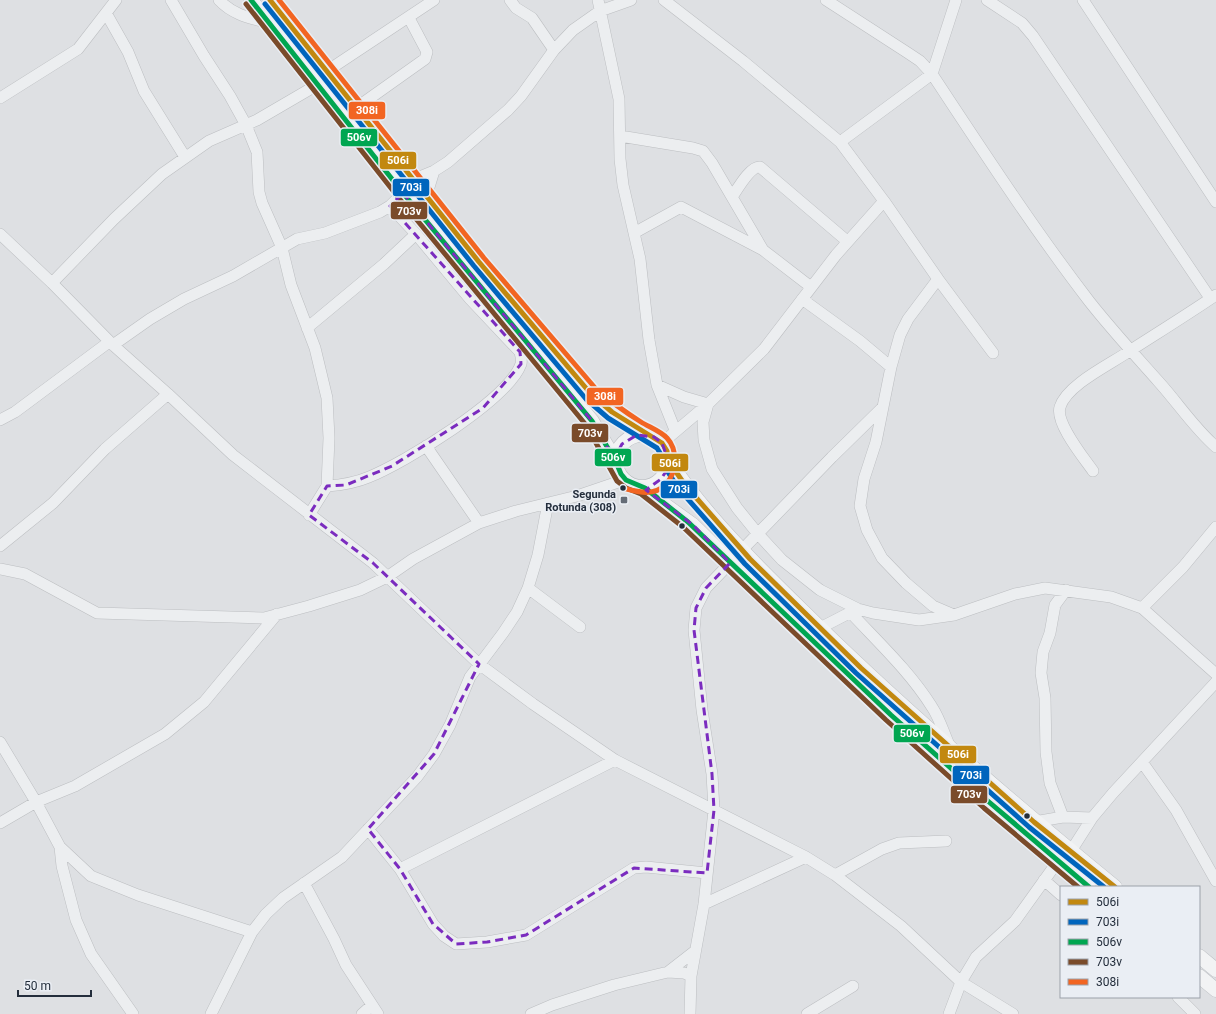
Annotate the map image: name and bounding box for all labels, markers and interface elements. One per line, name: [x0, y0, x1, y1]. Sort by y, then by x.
line badge: 308i: [348, 101, 386, 120]
text: 308i: [356, 104, 378, 117]
line badge: 506v: [340, 128, 378, 147]
text: 506v: [347, 131, 372, 144]
line badge: 506i: [379, 151, 417, 170]
text: 506i: [387, 154, 409, 167]
line badge: 703i: [392, 178, 430, 197]
text: 703i: [400, 181, 422, 194]
line badge: 703v: [390, 201, 428, 220]
text: 703v: [397, 205, 422, 218]
line badge: 308i: [586, 387, 624, 406]
text: 308i: [594, 390, 616, 403]
line badge: 703v: [571, 423, 609, 443]
text: 703v: [578, 427, 603, 440]
line badge: 506v: [594, 448, 632, 467]
text: 506v: [601, 451, 626, 464]
line badge: 506i: [651, 453, 689, 472]
text: 506i: [659, 457, 681, 470]
line badge: 703i: [660, 480, 698, 499]
unlabelled marker: [618, 483, 628, 493]
text: 703i: [668, 483, 690, 496]
place label: Segunda Rotunda (308): [545, 488, 616, 514]
marker: Segunda Rotunda (308): [619, 495, 629, 505]
unlabelled marker: [677, 521, 687, 531]
line badge: 506v: [893, 724, 931, 743]
text: 506v: [900, 727, 925, 740]
line badge: 506i: [939, 745, 977, 764]
text: 506i: [947, 748, 969, 761]
line badge: 703i: [952, 765, 990, 785]
text: 703i: [960, 769, 982, 782]
line badge: 703v: [950, 785, 988, 804]
text: 703v: [957, 788, 982, 801]
unlabelled marker: [1022, 811, 1032, 821]
legend: [1060, 886, 1200, 998]
text: 506i: [1096, 895, 1119, 909]
text: 703i: [1096, 915, 1119, 929]
text: 506v: [1096, 935, 1122, 949]
text: 703v: [1096, 955, 1122, 969]
scale bar: [18, 972, 91, 998]
text: 308i: [1096, 975, 1119, 989]
text: 50 m: [24, 979, 51, 993]

